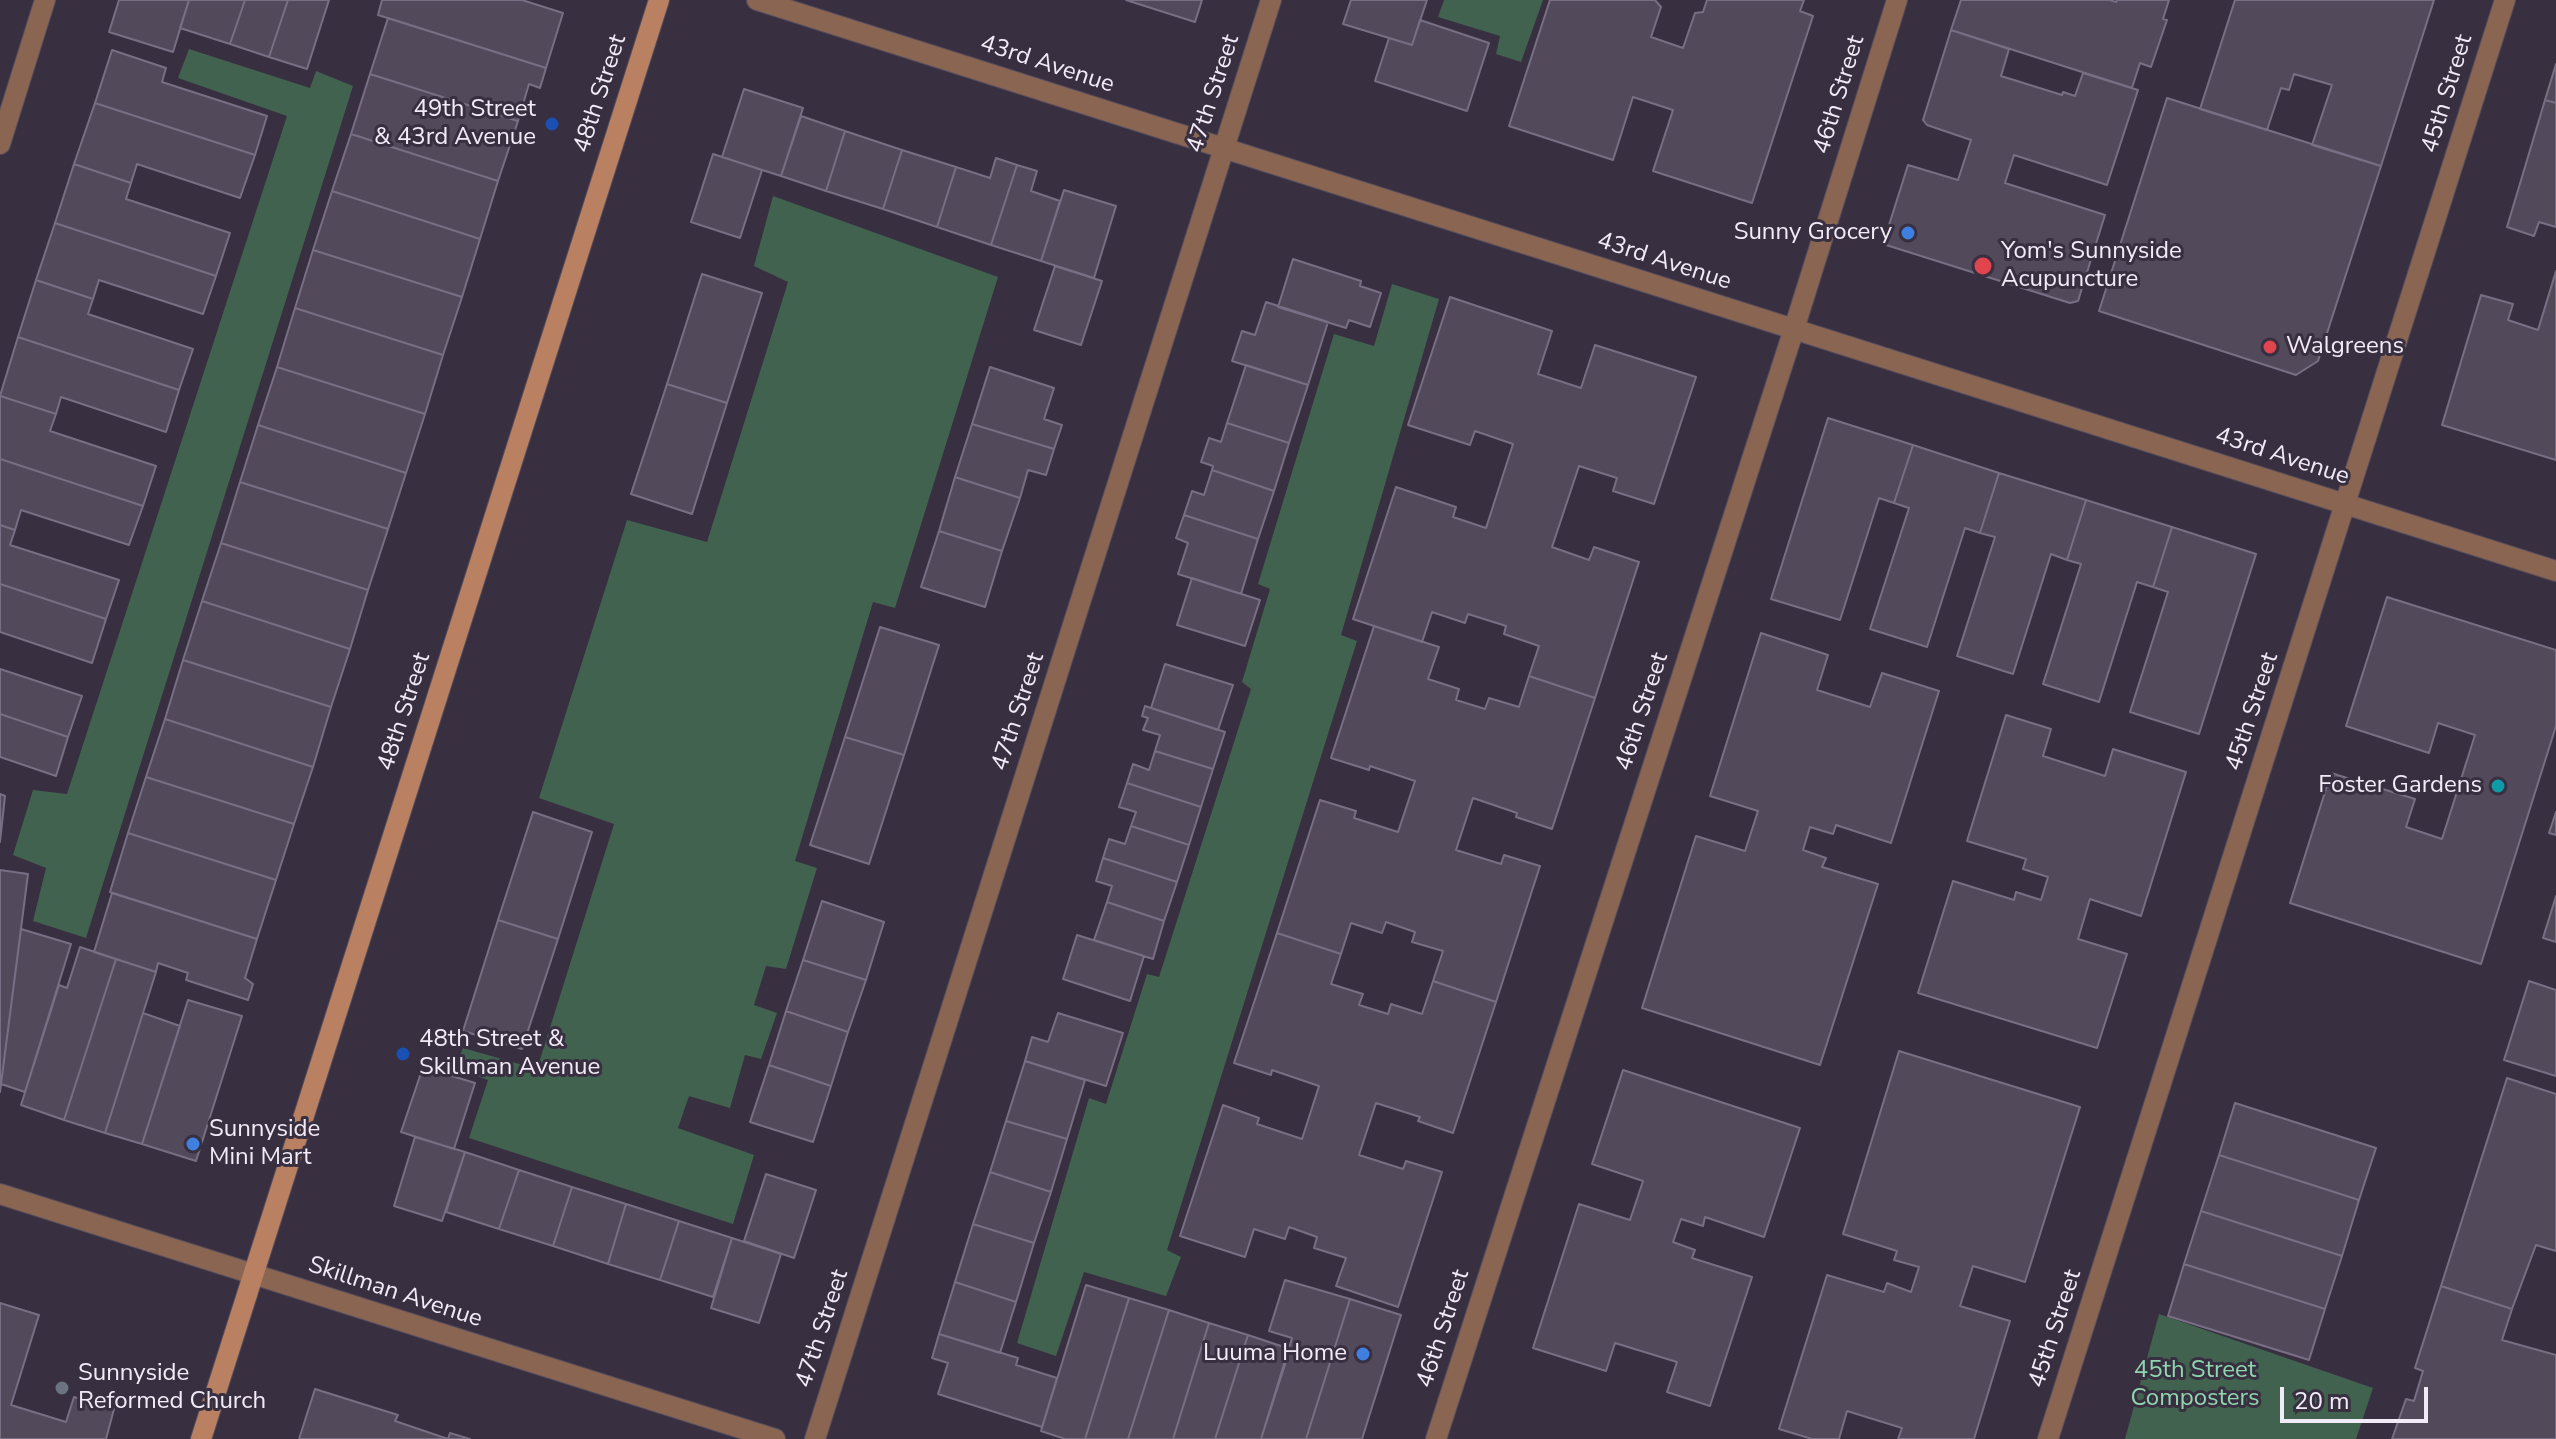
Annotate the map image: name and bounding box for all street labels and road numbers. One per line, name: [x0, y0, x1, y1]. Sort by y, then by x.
street label: 43rd Avenue: [976, 30, 1118, 100]
street label: 48th Street: [568, 31, 634, 157]
street label: 47th Street: [1181, 31, 1247, 157]
street label: 45th Street: [2416, 31, 2480, 157]
street label: 46th Street: [1808, 32, 1872, 158]
street label: 43rd Avenue: [1593, 227, 1735, 297]
street label: 43rd Avenue: [2211, 422, 2353, 492]
street label: 48th Street: [372, 649, 438, 775]
street label: 47th Street: [986, 649, 1052, 775]
street label: 46th Street: [1610, 649, 1676, 775]
street label: 45th Street: [2220, 649, 2286, 775]
street label: Skillman Avenue: [304, 1251, 486, 1335]
street label: 47th Street: [790, 1266, 856, 1392]
street label: 46th Street: [1411, 1266, 1477, 1392]
street label: 45th Street: [2023, 1266, 2089, 1392]

